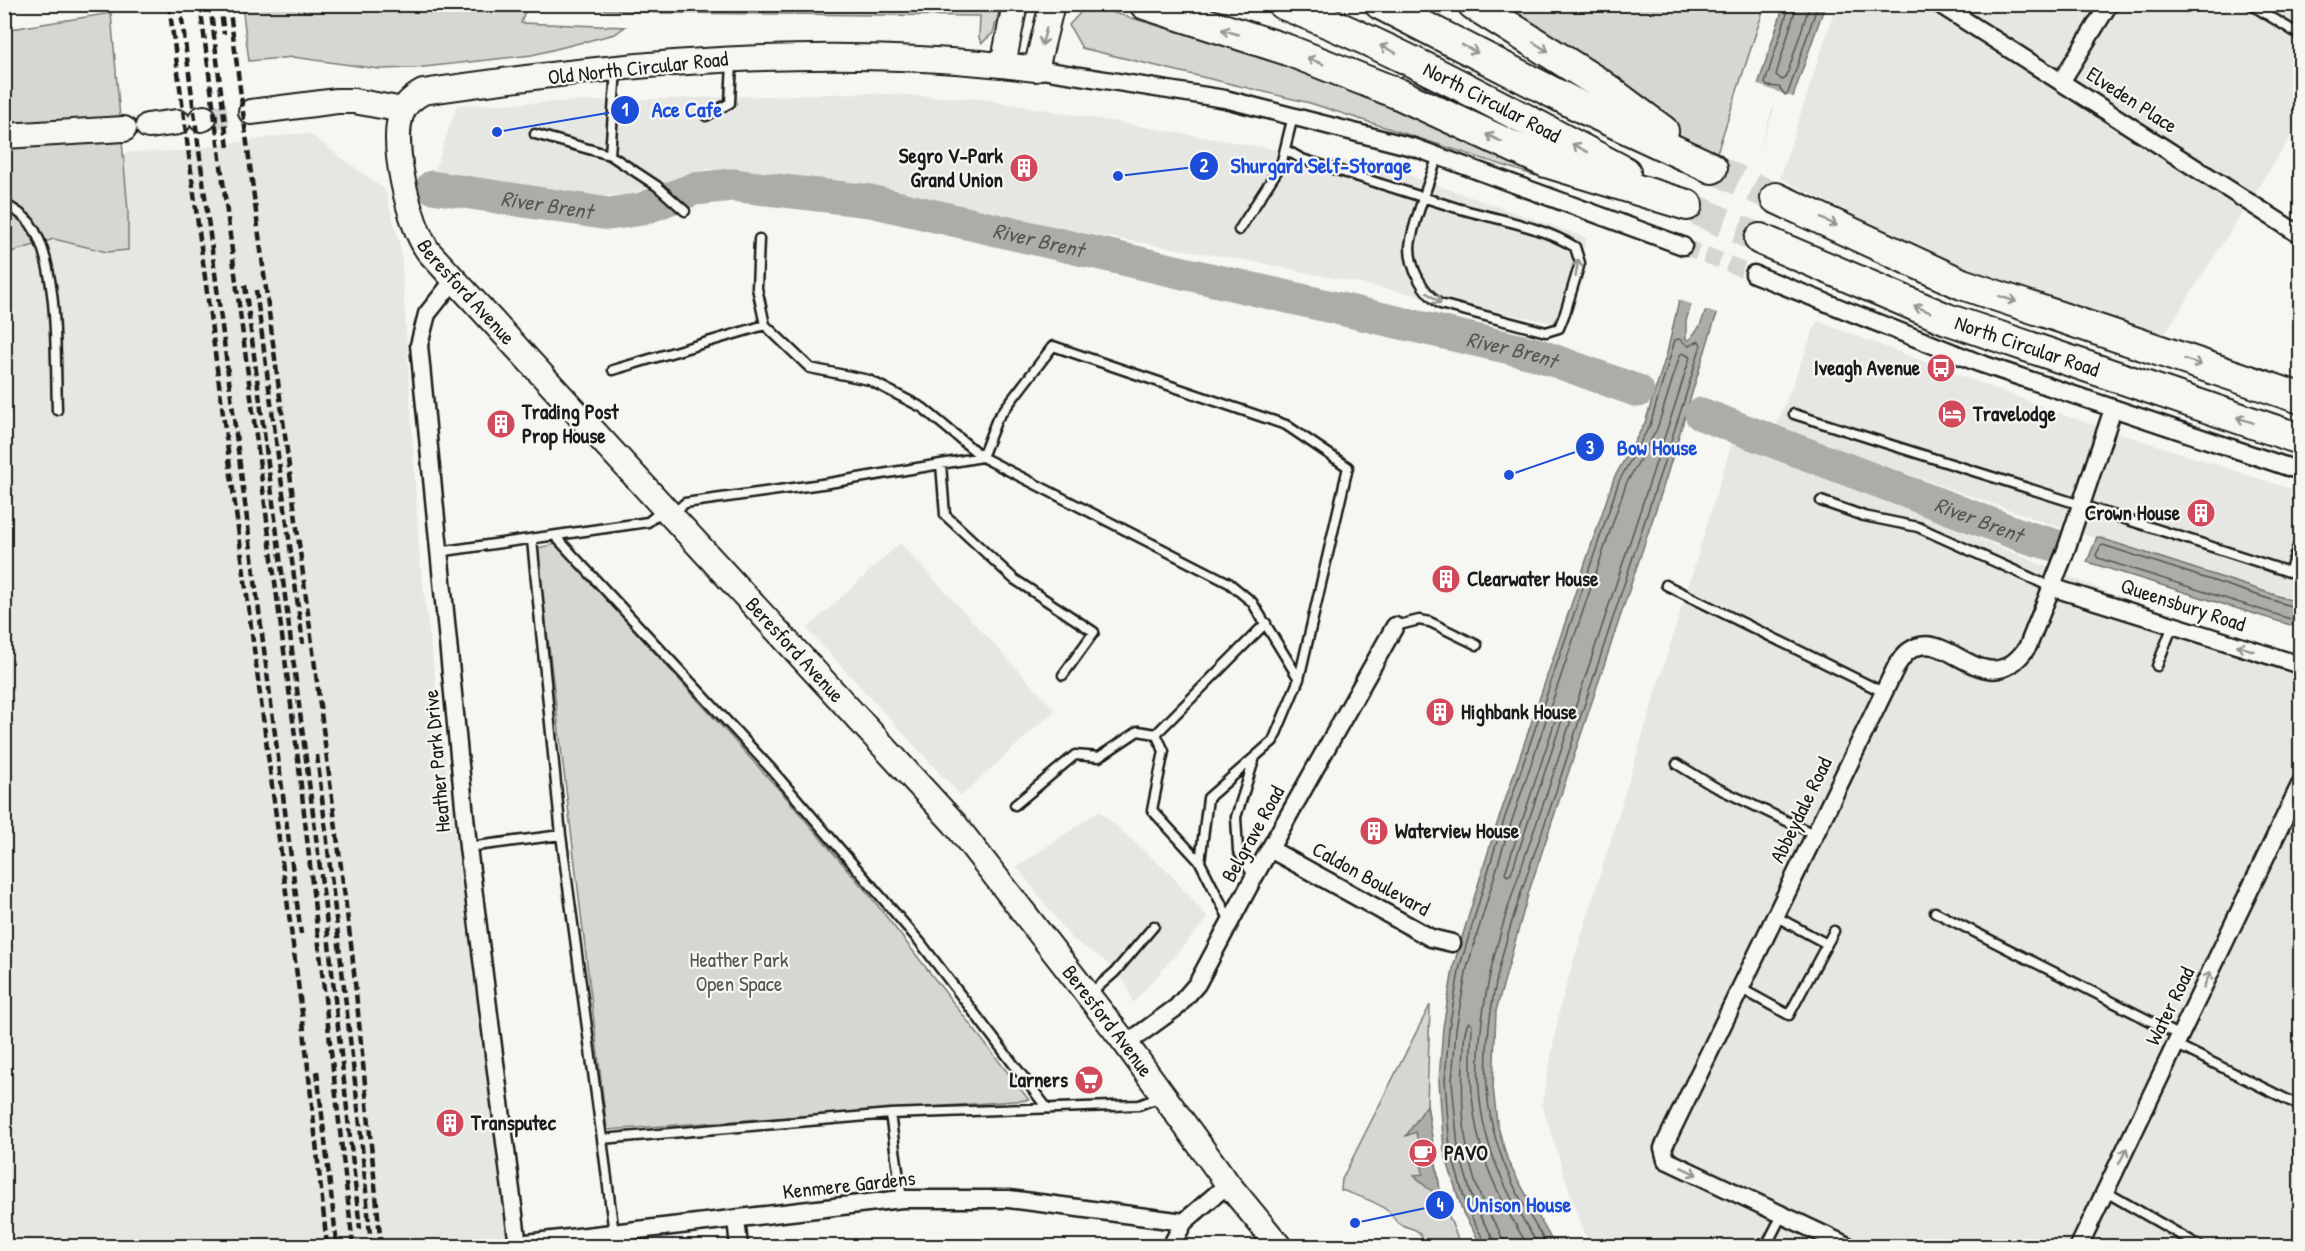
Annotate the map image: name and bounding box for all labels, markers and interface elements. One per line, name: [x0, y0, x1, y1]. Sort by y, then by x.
one-way arrow: [1221, 26, 1240, 37]
one-way arrow: [1037, 27, 1049, 46]
one-way arrow: [1532, 40, 1549, 53]
one-way arrow: [1380, 42, 1398, 54]
street label: Old North Circular Road: [546, 44, 729, 91]
one-way arrow: [1461, 44, 1479, 55]
street label: North Circular Road: [1419, 54, 1566, 149]
one-way arrow: [1306, 55, 1324, 66]
street label: Elveden Place: [2081, 59, 2183, 140]
callout: Ace Cafe: [610, 90, 735, 130]
text: Ace Cafe: [652, 94, 722, 124]
text: 1: [622, 97, 629, 122]
one-way arrow: [1485, 131, 1503, 143]
place label: Segro V-Park Grand Union: [899, 141, 1003, 194]
one-way arrow: [1571, 142, 1589, 154]
callout: Shurgard Self-Storage: [1189, 146, 1423, 186]
text: Shurgard Self-Storage: [1231, 150, 1412, 181]
building icon: Segro V-Park Grand Union: [1008, 152, 1040, 184]
text: 2: [1200, 153, 1209, 178]
water label: River Brent: [499, 183, 598, 227]
water label: River Brent: [990, 215, 1090, 265]
one-way arrow: [1820, 218, 1838, 229]
street label: Beresford Avenue: [410, 234, 522, 351]
one-way arrow: [1572, 259, 1583, 278]
one-way arrow: [1426, 291, 1442, 304]
one-way arrow: [1998, 295, 2017, 306]
one-way arrow: [1913, 303, 1931, 314]
street label: North Circular Road: [1951, 308, 2103, 384]
water label: River Brent: [1464, 324, 1564, 377]
bus stop icon: Iveagh Avenue: [1925, 352, 1957, 384]
place label: Iveagh Avenue: [1814, 353, 1921, 383]
one-way arrow: [2183, 357, 2202, 368]
place label: Trading Post Prop House: [521, 397, 619, 451]
hotel icon: Travelodge: [1936, 398, 1968, 430]
place label: Travelodge: [1972, 399, 2056, 429]
building icon: Trading Post Prop House: [485, 408, 517, 440]
one-way arrow: [2236, 414, 2255, 425]
callout: Bow House: [1575, 427, 1709, 467]
text: Bow House: [1617, 432, 1697, 462]
text: 3: [1586, 435, 1594, 460]
water label: River Brent: [1930, 489, 2030, 551]
building icon: Crown House: [2185, 497, 2217, 529]
place label: Crown House: [2085, 498, 2181, 527]
building icon: Clearwater House: [1430, 563, 1462, 595]
place label: Clearwater House: [1467, 564, 1599, 593]
street label: Queensbury Road: [2117, 571, 2249, 638]
street label: Beresford Avenue: [739, 590, 851, 709]
one-way arrow: [2236, 642, 2255, 653]
street label: Heather Park Drive: [416, 688, 457, 834]
building icon: Highbank House: [1424, 696, 1456, 728]
place label: Highbank House: [1461, 697, 1577, 727]
street label: Abbeydale Road: [1762, 752, 1839, 868]
street label: Belgrave Road: [1214, 780, 1291, 887]
building icon: Waterview House: [1358, 815, 1390, 847]
place label: Waterview House: [1395, 816, 1520, 845]
street label: Caldon Boulevard: [1307, 834, 1435, 923]
park label: Heather Park Open Space: [690, 945, 789, 998]
street label: Beresford Avenue: [1056, 959, 1160, 1083]
street label: Water Road: [2138, 962, 2201, 1050]
one-way arrow: [2202, 972, 2214, 990]
supermarket icon: Larners: [1073, 1064, 1105, 1096]
place label: Larners: [1010, 1065, 1068, 1094]
building icon: Transputec: [434, 1107, 466, 1139]
place label: Transputec: [470, 1108, 557, 1138]
cafe icon: PAVO: [1407, 1137, 1439, 1169]
place label: PAVO: [1444, 1138, 1488, 1167]
one-way arrow: [2118, 1148, 2129, 1166]
street label: Kenmere Gardens: [781, 1163, 917, 1206]
one-way arrow: [1679, 1166, 1697, 1178]
callout: Unison House: [1425, 1185, 1584, 1225]
text: Unison House: [1467, 1189, 1571, 1219]
text: 4: [1437, 1192, 1444, 1217]

